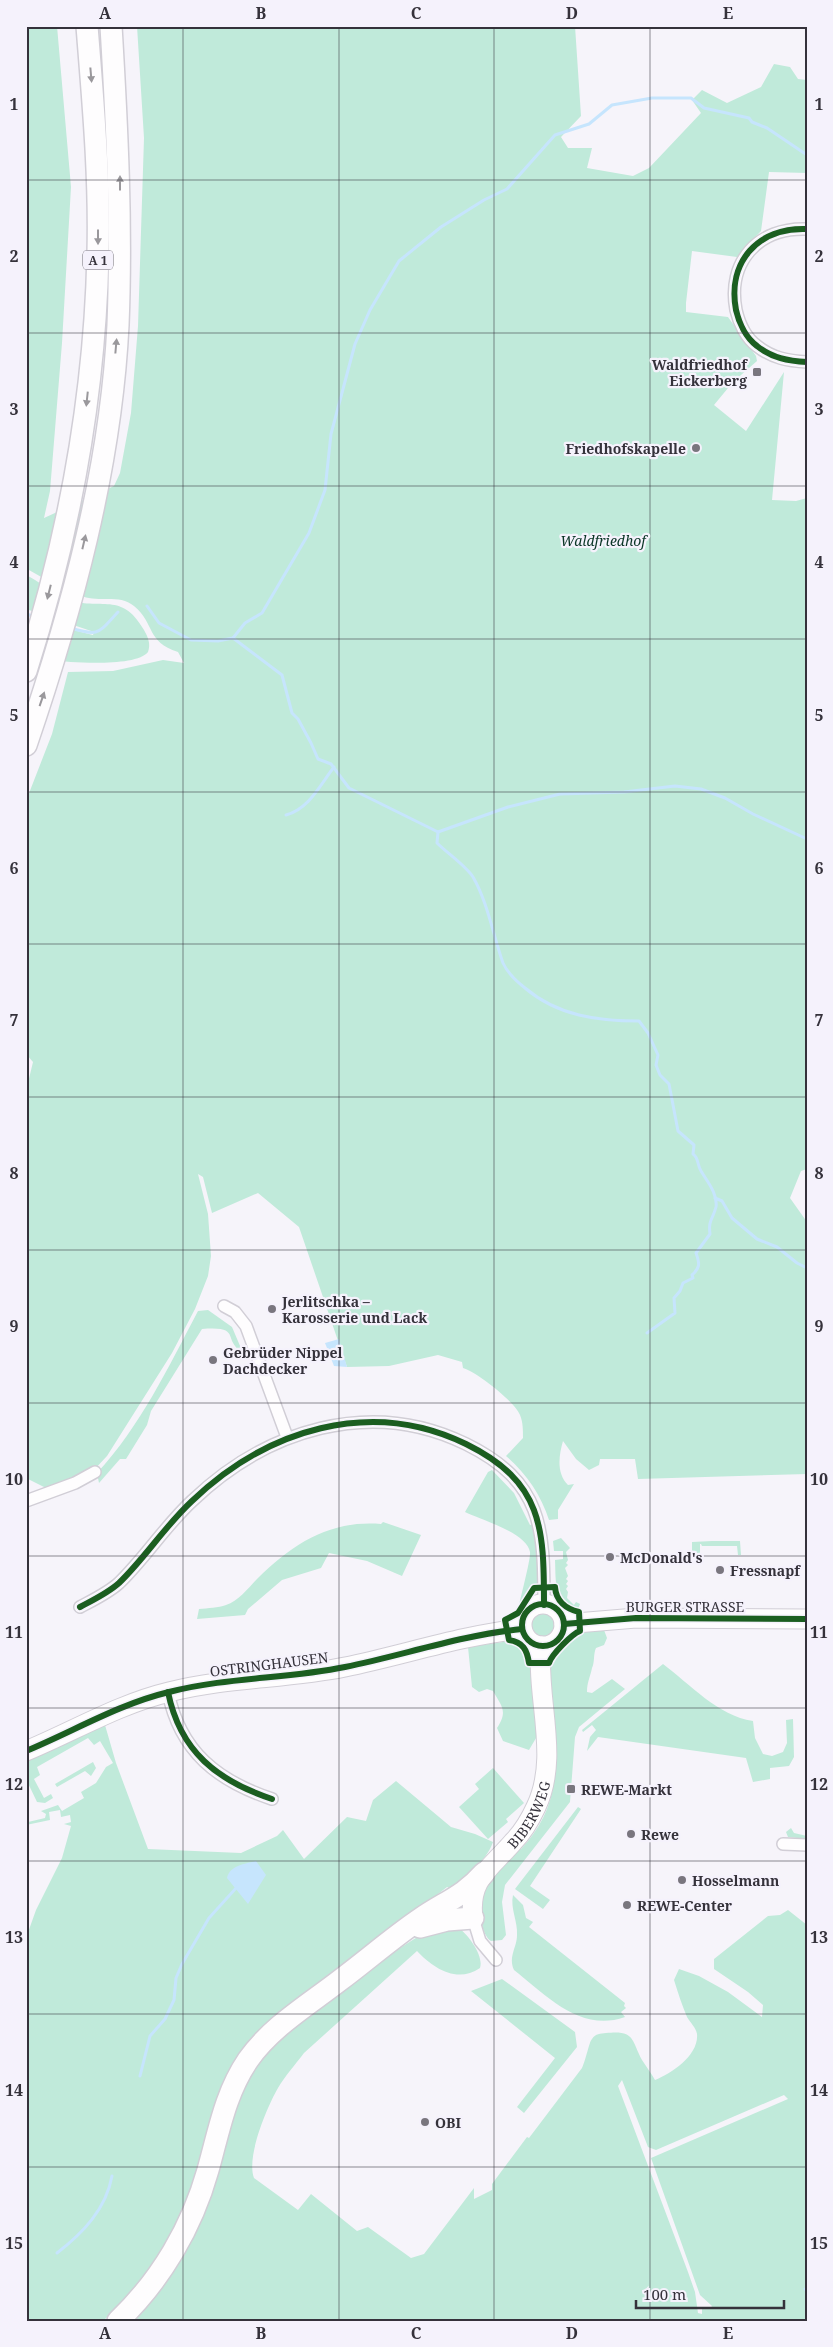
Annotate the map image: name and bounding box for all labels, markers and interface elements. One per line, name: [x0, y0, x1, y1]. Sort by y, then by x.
text: A: [99, 2, 112, 24]
text: B: [256, 2, 267, 24]
text: C: [411, 2, 422, 24]
text: D: [566, 2, 578, 24]
text: E: [723, 2, 733, 24]
one-way arrow: [87, 67, 95, 83]
text: 1: [9, 93, 19, 115]
text: 1: [814, 93, 824, 115]
one-way arrow: [116, 175, 124, 191]
one-way arrow: [94, 229, 102, 245]
text: 2: [9, 245, 19, 267]
text: 2: [814, 245, 824, 267]
road number: A 1: [83, 250, 113, 270]
one-way arrow: [112, 337, 120, 353]
place label: Waldfriedhof Eickerberg: [652, 355, 748, 390]
marker: Waldfriedhof Eickerberg: [751, 366, 763, 378]
one-way arrow: [83, 391, 91, 407]
text: 3: [9, 398, 19, 420]
text: 3: [814, 398, 824, 420]
place label: Friedhofskapelle: [565, 439, 686, 458]
marker: Friedhofskapelle: [690, 442, 702, 454]
park label: Waldfriedhof: [560, 531, 648, 550]
one-way arrow: [80, 535, 88, 550]
text: 4: [9, 551, 19, 573]
text: 4: [814, 551, 824, 573]
one-way arrow: [45, 584, 53, 599]
one-way arrow: [38, 691, 46, 706]
text: 5: [9, 704, 19, 726]
text: 5: [814, 704, 824, 726]
text: 6: [9, 857, 19, 879]
text: 6: [814, 857, 824, 879]
text: 7: [9, 1009, 19, 1031]
text: 7: [814, 1009, 824, 1031]
text: 8: [9, 1162, 19, 1184]
text: 8: [814, 1162, 824, 1184]
place label: Jerlitschka – Karosserie und Lack: [281, 1292, 427, 1327]
marker: Jerlitschka – Karosserie und Lack: [266, 1303, 278, 1315]
text: 9: [9, 1315, 19, 1337]
text: 9: [814, 1315, 824, 1337]
place label: Gebrüder Nippel Dachdecker: [223, 1343, 343, 1378]
marker: Gebrüder Nippel Dachdecker: [207, 1354, 219, 1366]
text: 10: [5, 1468, 23, 1490]
text: 10: [810, 1468, 828, 1490]
place label: McDonald's: [620, 1548, 703, 1567]
marker: McDonald's: [604, 1551, 616, 1563]
place label: Fressnapf: [730, 1561, 801, 1580]
marker: Fressnapf: [714, 1564, 726, 1576]
street label: BURGER STRASSE: [626, 1597, 745, 1616]
text: 11: [5, 1621, 23, 1643]
text: 11: [810, 1621, 828, 1643]
street label: OSTRINGHAUSEN: [209, 1647, 330, 1681]
text: 12: [5, 1773, 23, 1795]
text: 12: [810, 1773, 828, 1795]
street label: BIBERWEG: [502, 1779, 554, 1852]
place label: REWE-Markt: [581, 1780, 672, 1799]
marker: REWE-Markt: [565, 1783, 577, 1795]
place label: Rewe: [641, 1825, 679, 1844]
marker: Rewe: [625, 1828, 637, 1840]
place label: Hosselmann: [692, 1871, 779, 1890]
marker: Hosselmann: [676, 1874, 688, 1886]
place label: REWE-Center: [637, 1896, 733, 1915]
marker: REWE-Center: [621, 1899, 633, 1911]
text: 13: [5, 1926, 23, 1948]
text: 13: [810, 1926, 828, 1948]
text: 14: [5, 2079, 23, 2101]
text: 14: [810, 2079, 828, 2101]
place label: OBI: [435, 2113, 461, 2132]
marker: OBI: [419, 2116, 431, 2128]
text: 15: [5, 2232, 23, 2254]
text: 15: [810, 2232, 828, 2254]
scale bar: [636, 2277, 783, 2309]
text: 100 m: [643, 2284, 686, 2304]
text: A: [99, 2322, 112, 2344]
text: B: [256, 2322, 267, 2344]
text: C: [411, 2322, 422, 2344]
text: D: [566, 2322, 578, 2344]
text: E: [723, 2322, 733, 2344]

